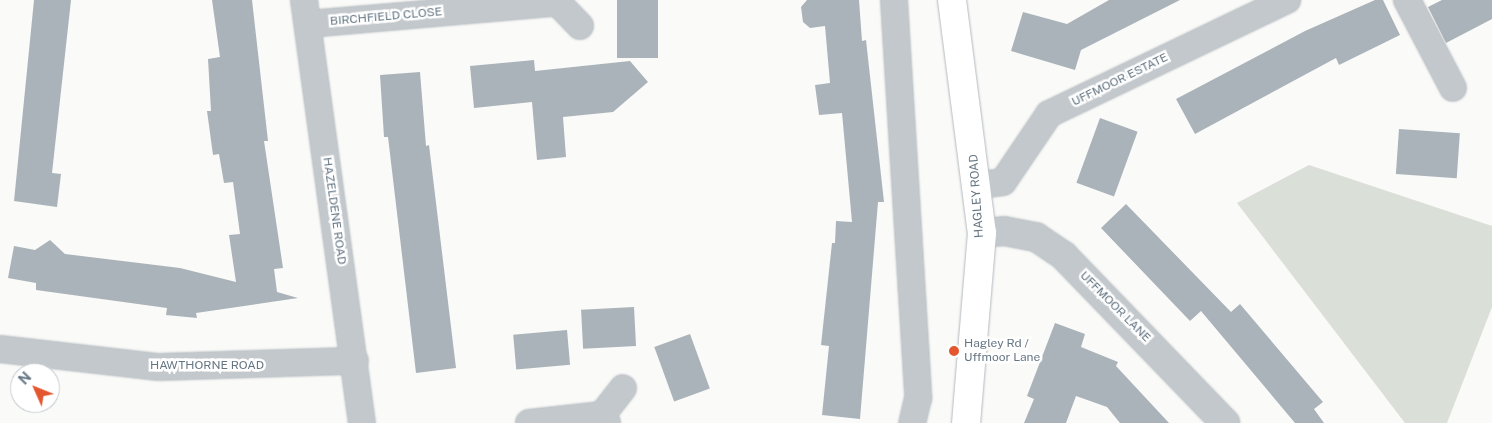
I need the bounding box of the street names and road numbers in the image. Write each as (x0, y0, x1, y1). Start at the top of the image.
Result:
street label: BIRCHFIELD CLOSE (329, 5, 443, 29)
street label: UFFMOOR ESTATE (1070, 50, 1170, 110)
street label: HAGLEY ROAD (967, 154, 987, 238)
street label: HAZELDENE ROAD (319, 156, 349, 266)
street label: UFFMOOR LANE (1077, 269, 1153, 345)
street label: HAWTHORNE ROAD (150, 359, 264, 373)

